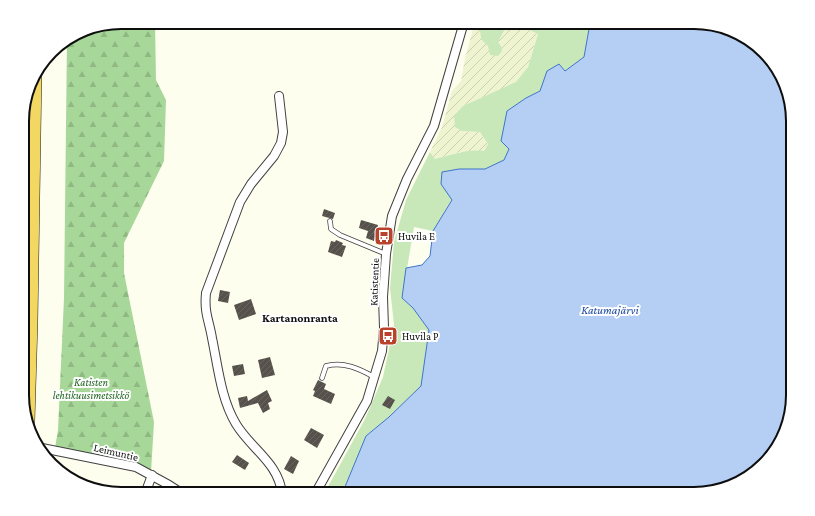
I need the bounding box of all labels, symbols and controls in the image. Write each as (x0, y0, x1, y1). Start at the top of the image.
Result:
bus stop icon: Huvila E (373, 225, 395, 247)
place label: Huvila E (398, 230, 435, 242)
street label: Katistentie (367, 258, 381, 306)
water label: Katumajärvi (581, 303, 640, 317)
district label: Kartanonranta (262, 311, 338, 325)
bus stop icon: Huvila P (377, 325, 399, 347)
place label: Huvila P (402, 330, 439, 342)
park label: Katisten lehtikuusimetsikkö (53, 376, 130, 401)
street label: Leimuntie (93, 441, 140, 463)

